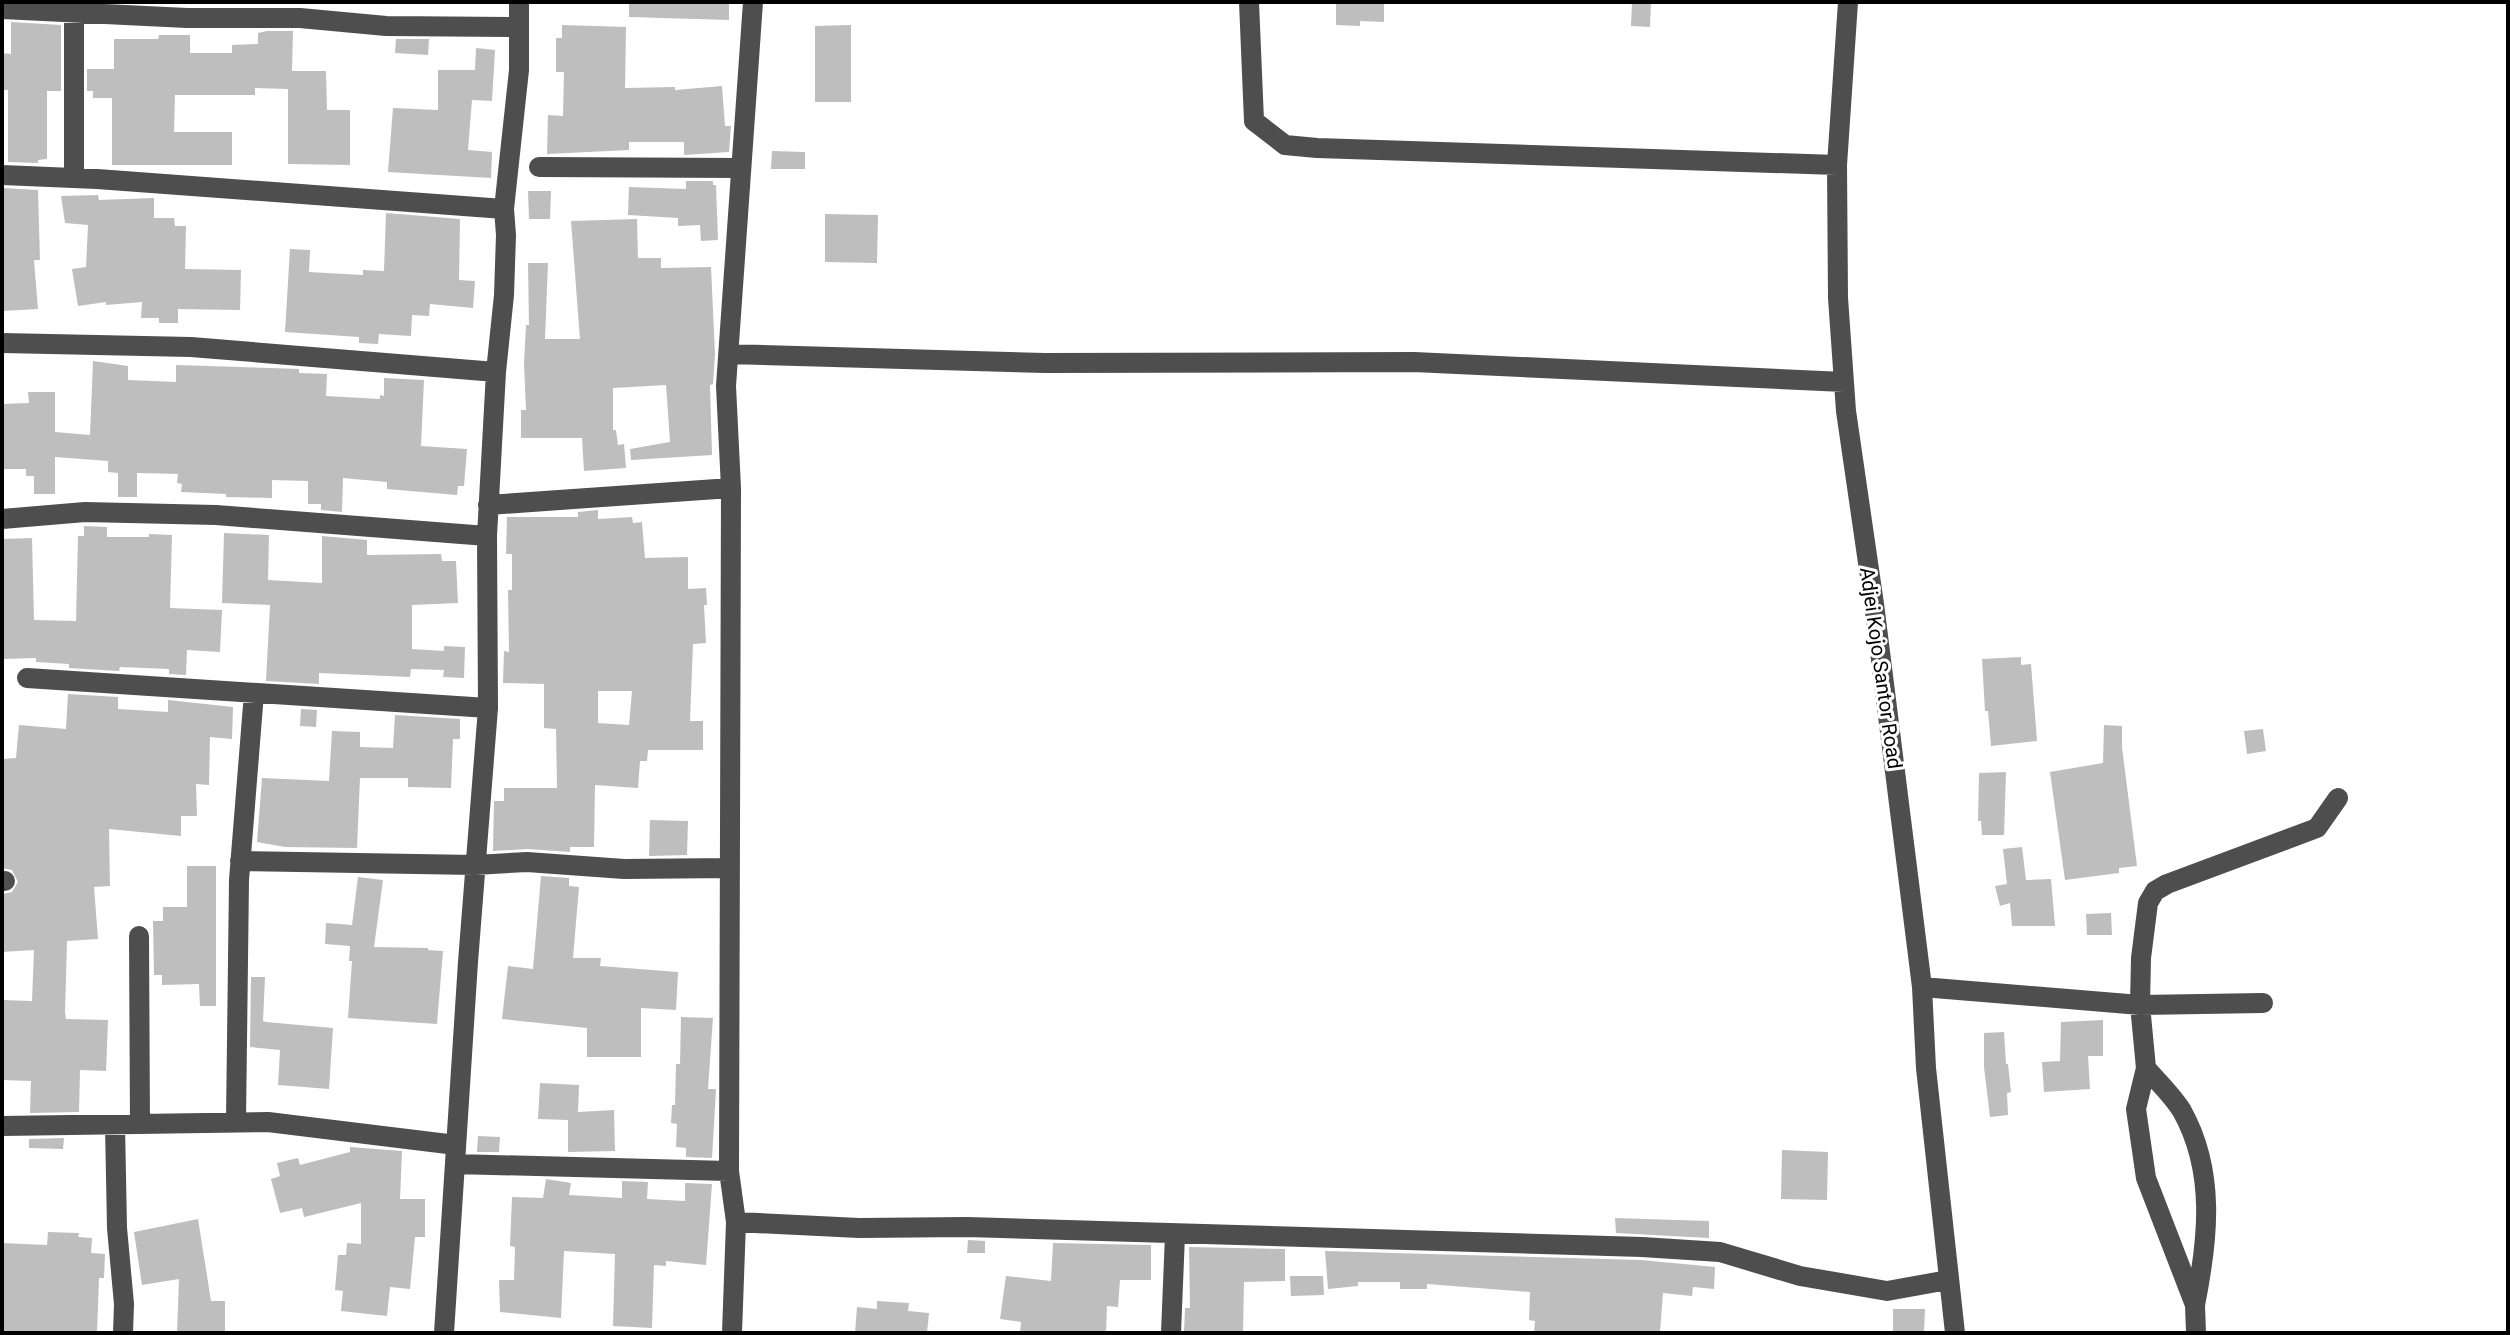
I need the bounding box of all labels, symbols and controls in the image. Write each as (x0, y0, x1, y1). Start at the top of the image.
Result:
street label: Adjei Kojo Santor Road (1855, 566, 1907, 770)

